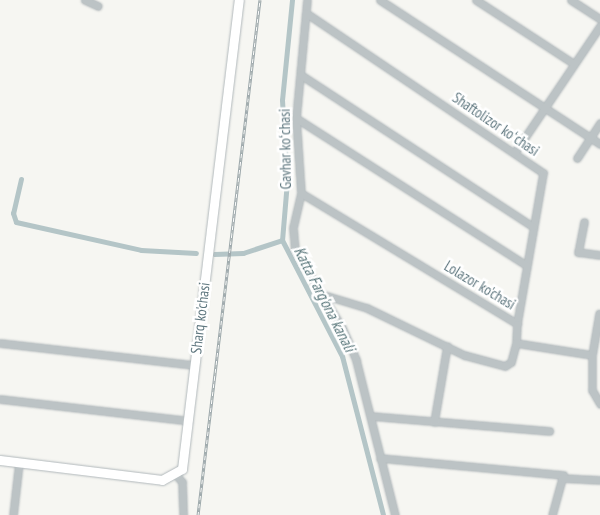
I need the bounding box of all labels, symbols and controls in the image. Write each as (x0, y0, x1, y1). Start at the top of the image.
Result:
street label: Shaftolizor koʻchasi (449, 88, 543, 160)
street label: Gavhar koʻchasi (275, 108, 295, 190)
water label: Katta Farg'ona kanali (290, 243, 360, 355)
street label: Lolazor ko'chasi (441, 257, 519, 313)
street label: Sharq ko'chasi (187, 281, 213, 355)

